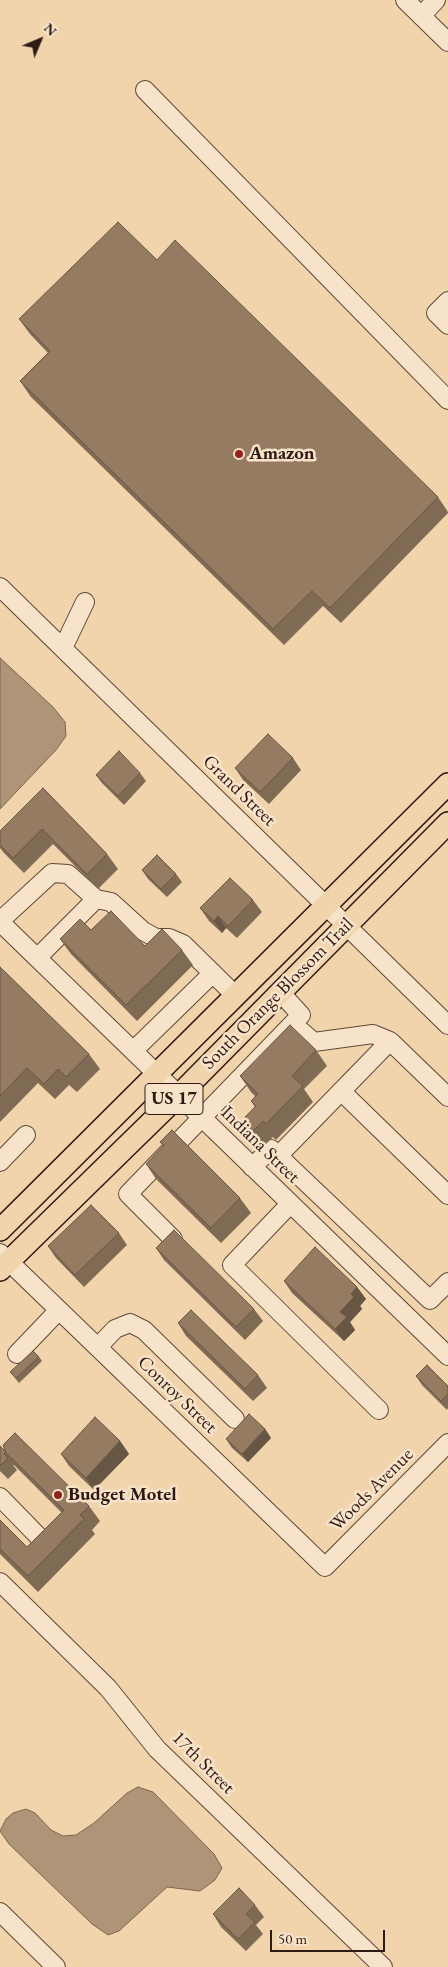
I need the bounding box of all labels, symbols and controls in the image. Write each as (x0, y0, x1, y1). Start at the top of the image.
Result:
north arrow (15, 15, 65, 65)
text: N (40, 19, 61, 40)
place label: Amazon (249, 443, 315, 465)
marker: Amazon (233, 448, 245, 460)
street label: Grand Street (198, 751, 280, 831)
street label: South Orange Blossom Trail (197, 913, 359, 1075)
road number: US 17 (145, 1084, 203, 1114)
street label: Indiana Street (216, 1102, 304, 1188)
street label: Conroy Street (132, 1351, 222, 1439)
street label: Woods Avenue (326, 1444, 418, 1536)
place label: Budget Motel (68, 1484, 177, 1506)
marker: Budget Motel (52, 1489, 64, 1501)
street label: 17th Street (167, 1727, 239, 1799)
scale bar (273, 1920, 388, 1952)
text: 50 m (278, 1929, 307, 1948)

